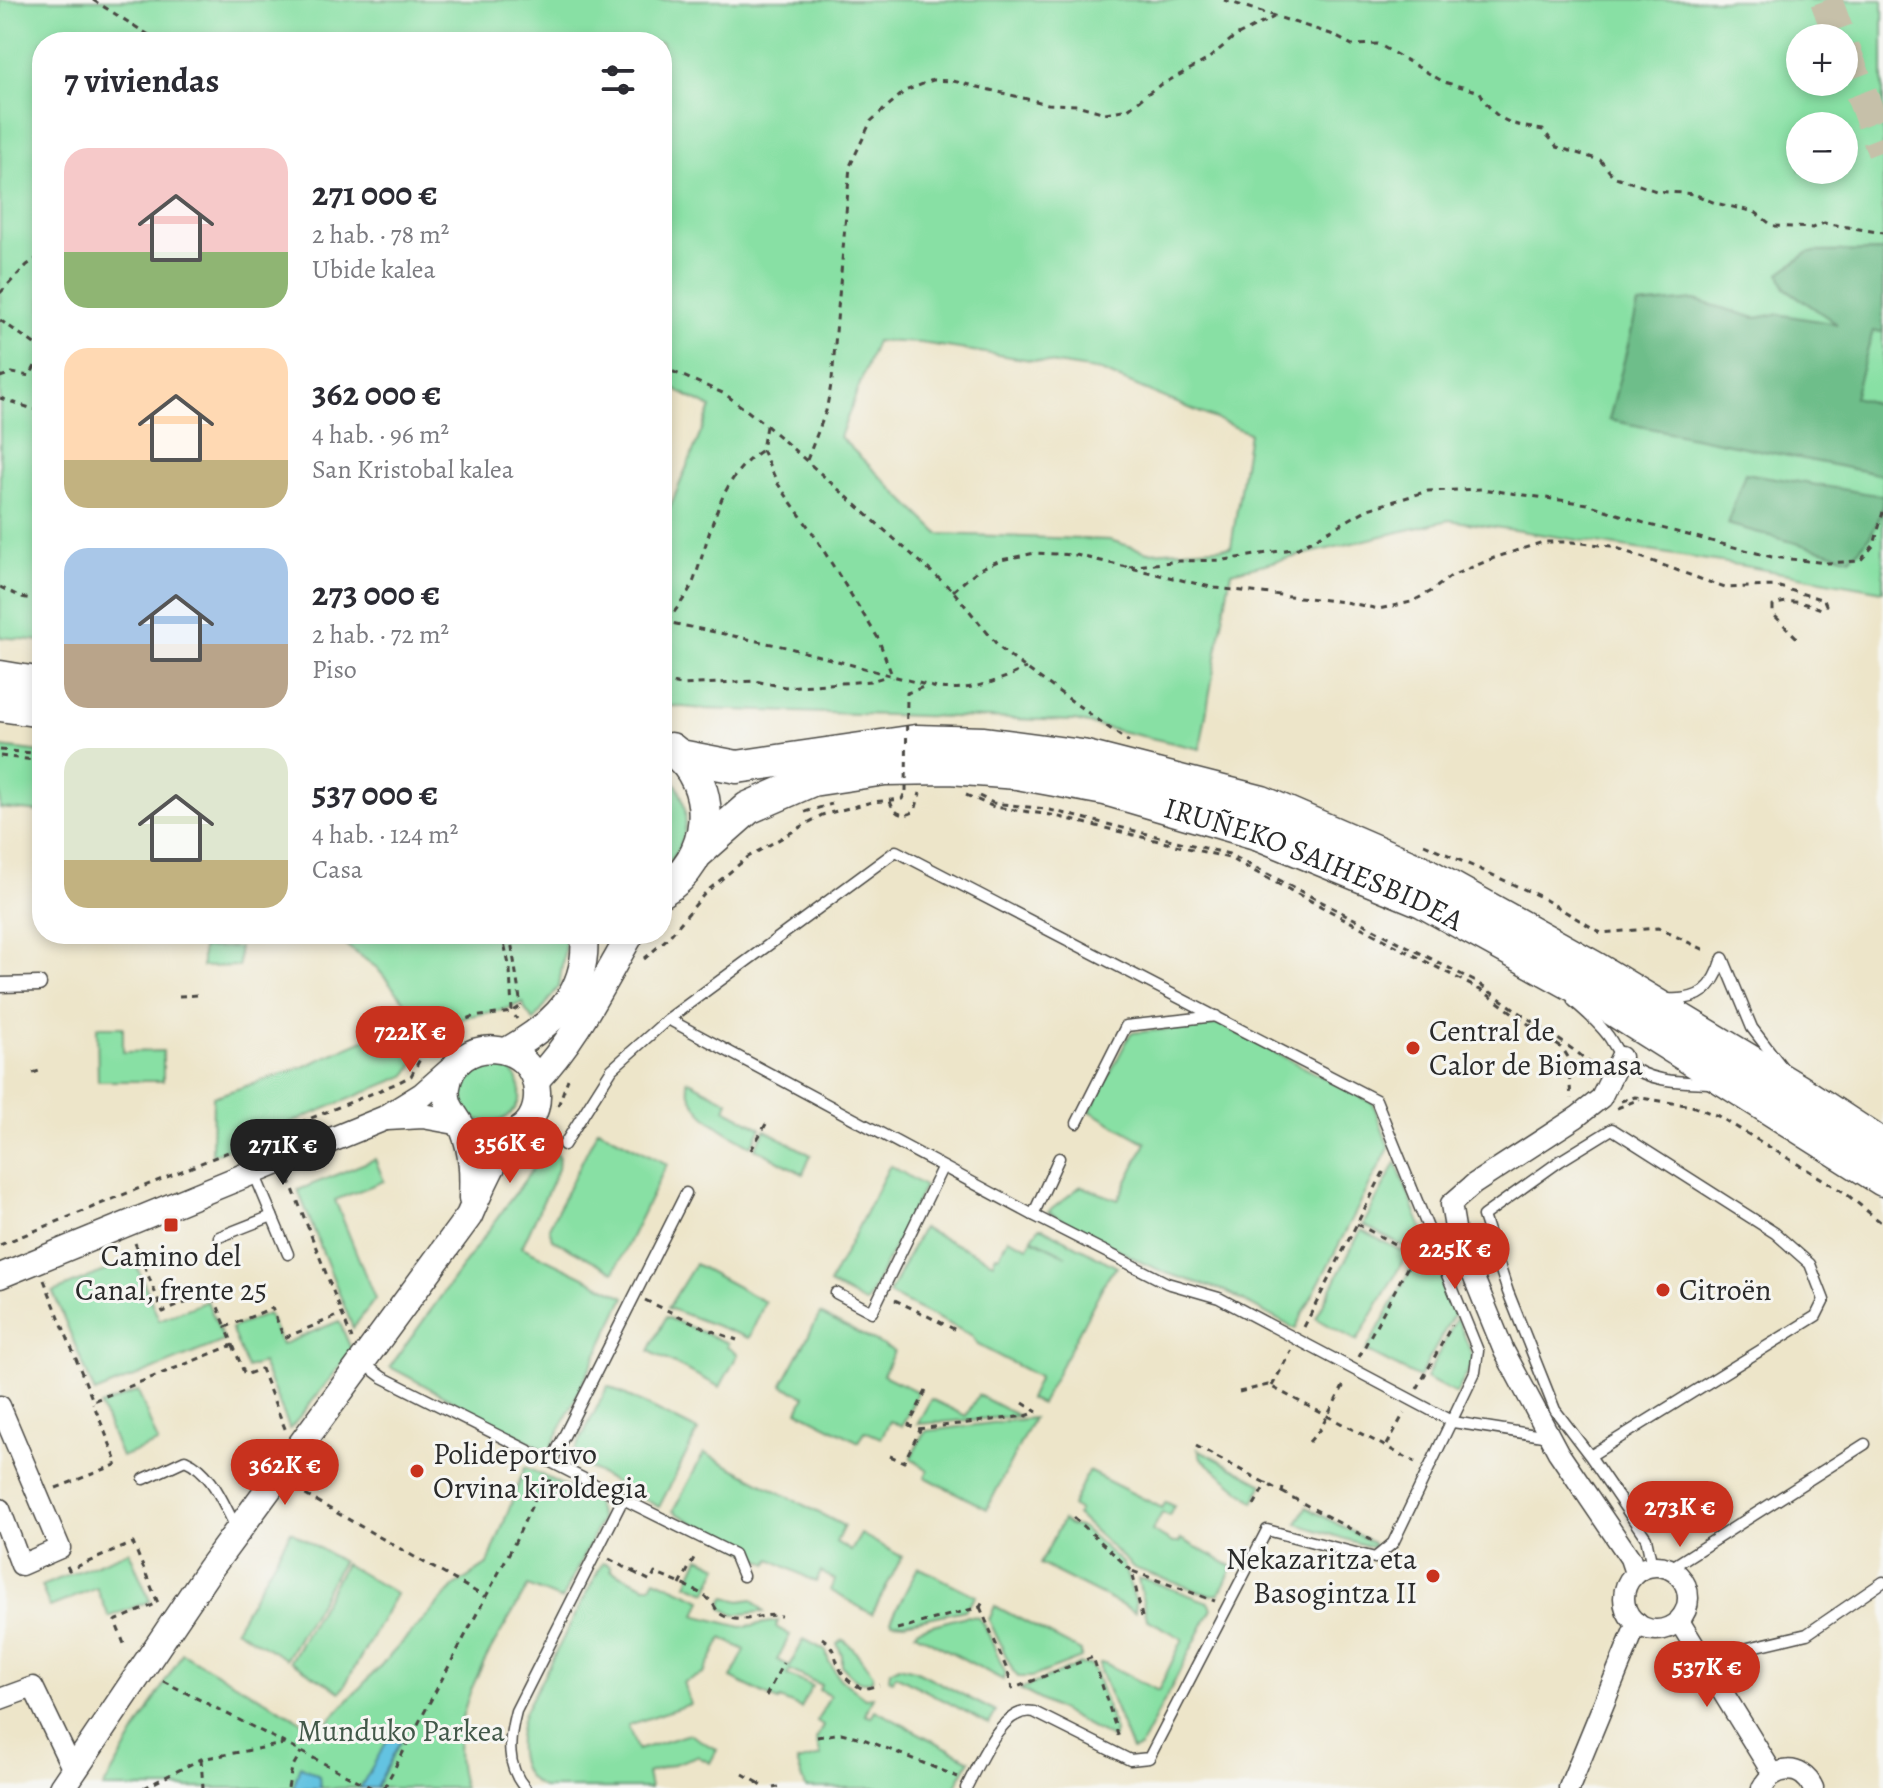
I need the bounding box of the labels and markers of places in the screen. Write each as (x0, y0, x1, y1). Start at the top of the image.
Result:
pin: 722K € (345, 1006, 475, 1074)
place label: Central de Calor de Biomasa (1429, 1011, 1643, 1085)
marker: Central de Calor de Biomasa (1404, 1039, 1422, 1057)
pin: 356K € (445, 1117, 575, 1185)
pin: 271K € (218, 1119, 348, 1187)
marker: Camino del Canal, frente 25 (162, 1216, 180, 1234)
pin: 225K € (1390, 1223, 1520, 1291)
place label: Camino del Canal, frente 25 (75, 1236, 267, 1310)
place label: Citroën (1679, 1270, 1772, 1310)
marker: Citroën (1654, 1281, 1672, 1299)
place label: Polideportivo Orvina kiroldegia (433, 1434, 647, 1508)
pin: 362K € (220, 1439, 350, 1507)
marker: Polideportivo Orvina kiroldegia (408, 1462, 426, 1480)
pin: 273K € (1615, 1481, 1745, 1549)
place label: Nekazaritza eta Basogintza II (1226, 1539, 1417, 1613)
marker: Nekazaritza eta Basogintza II (1424, 1567, 1442, 1585)
pin: 537K € (1642, 1641, 1772, 1709)

